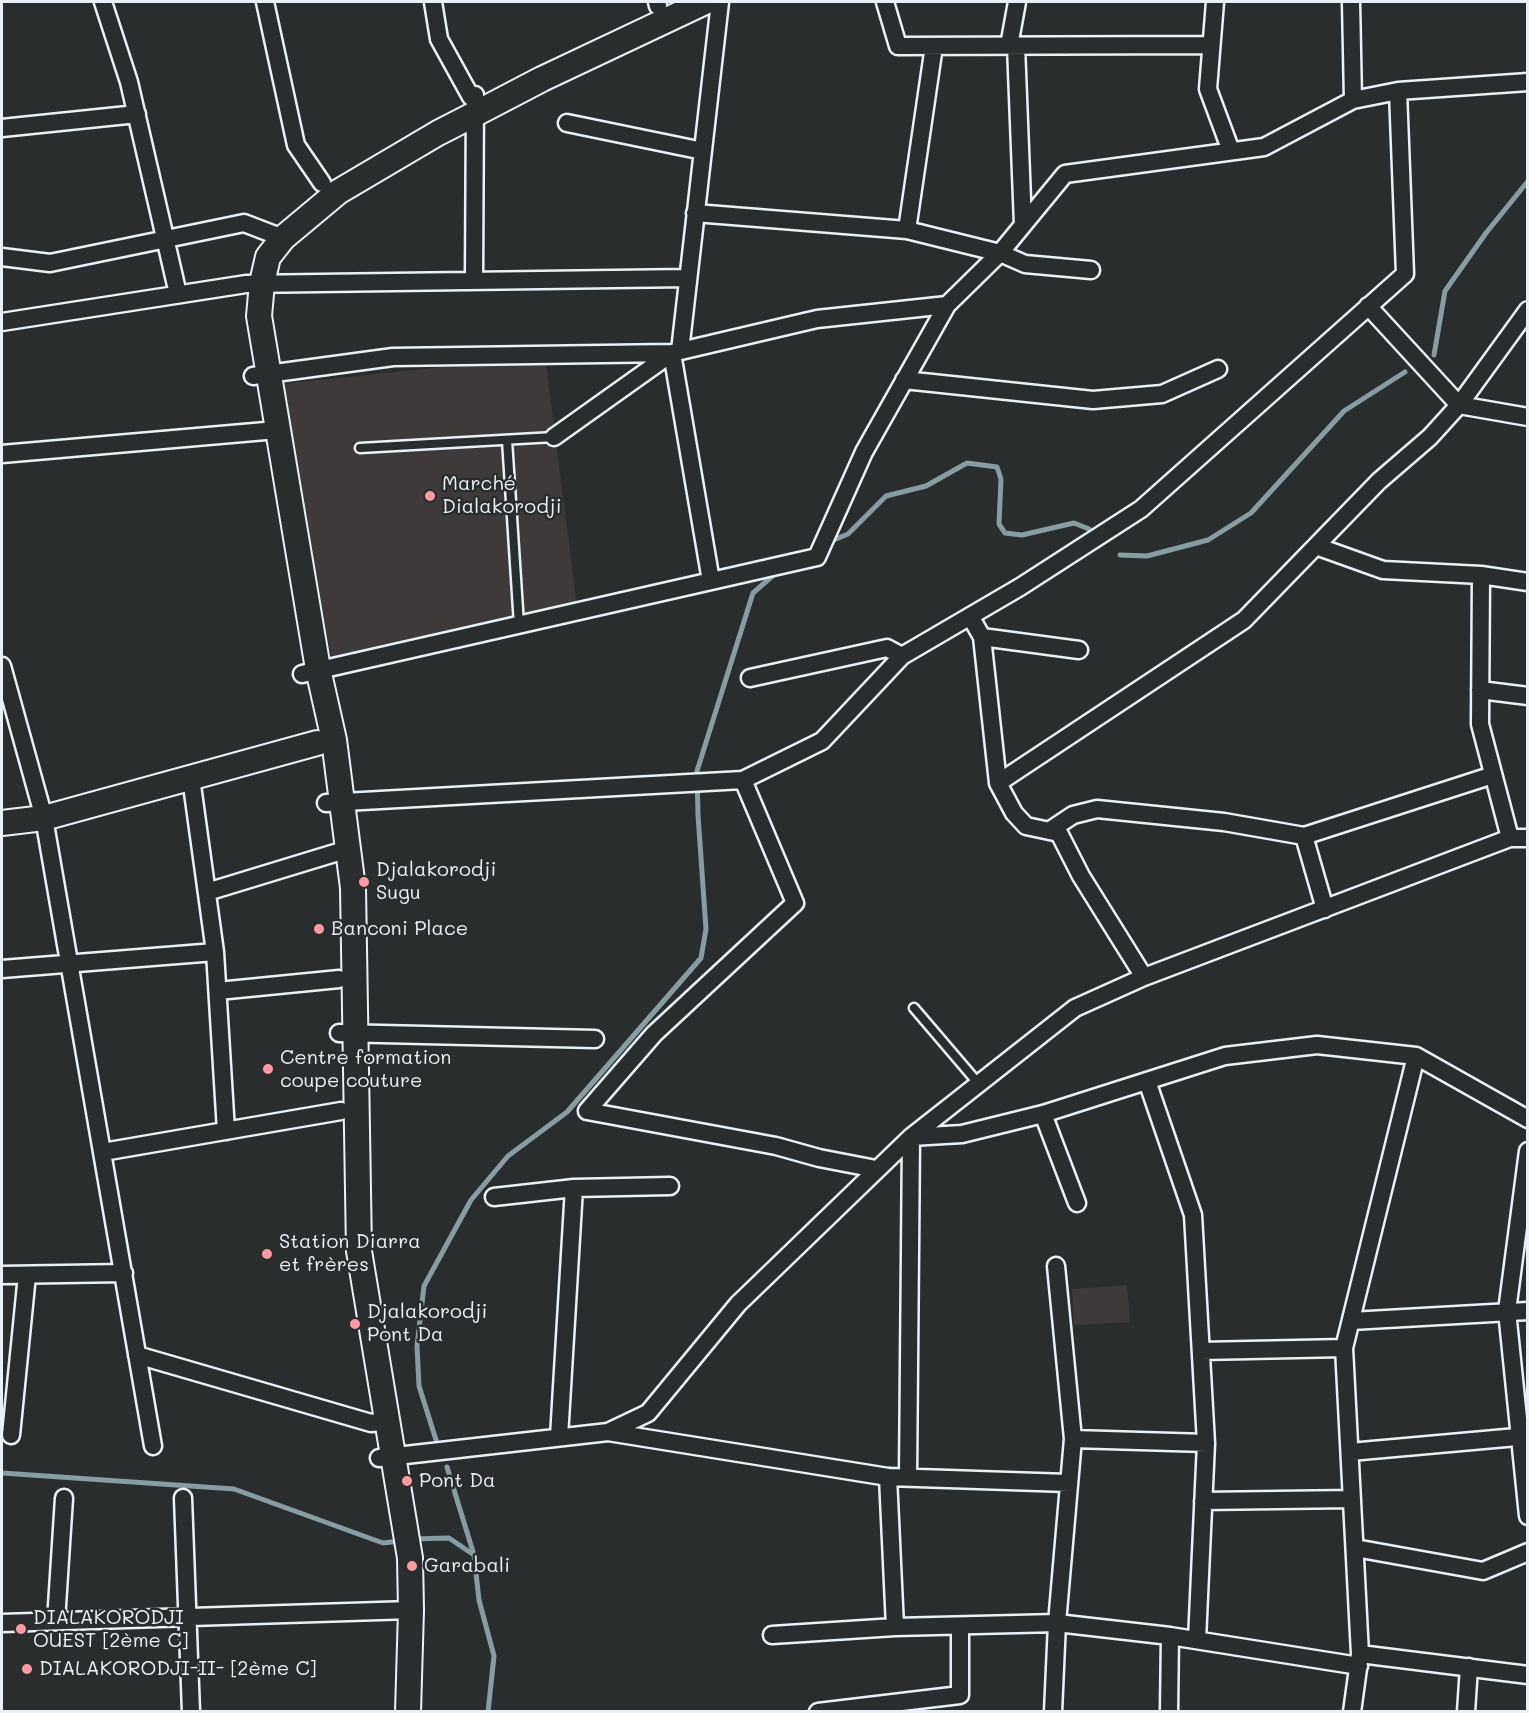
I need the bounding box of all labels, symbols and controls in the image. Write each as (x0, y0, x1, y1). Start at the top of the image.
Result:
place label: Marché Dialakorodji (442, 472, 562, 519)
marker: Marché Dialakorodji (423, 489, 437, 503)
place label: Djalakorodji Sugu (376, 858, 496, 905)
marker: Djalakorodji Sugu (357, 875, 371, 889)
place label: Banconi Place (331, 917, 468, 941)
marker: Banconi Place (312, 922, 326, 936)
place label: Centre formation coupe couture (280, 1046, 451, 1093)
marker: Centre formation coupe couture (261, 1062, 275, 1076)
place label: Station Diarra et frères (279, 1230, 421, 1277)
marker: Station Diarra et frères (260, 1247, 274, 1261)
place label: Djalakorodji Pont Da (367, 1300, 487, 1347)
marker: Djalakorodji Pont Da (348, 1317, 362, 1331)
place label: Pont Da (419, 1469, 496, 1493)
marker: Pont Da (400, 1474, 414, 1488)
place label: Garabali (424, 1554, 510, 1578)
marker: Garabali (405, 1559, 419, 1573)
place label: DIALAKORODJI OUEST [2ème C] (33, 1606, 188, 1653)
marker: DIALAKORODJI OUEST [2ème C] (14, 1622, 28, 1636)
place label: DIALAKORODJI-II- [2ème C] (39, 1657, 317, 1681)
marker: DIALAKORODJI-II- [2ème C] (20, 1662, 34, 1676)

